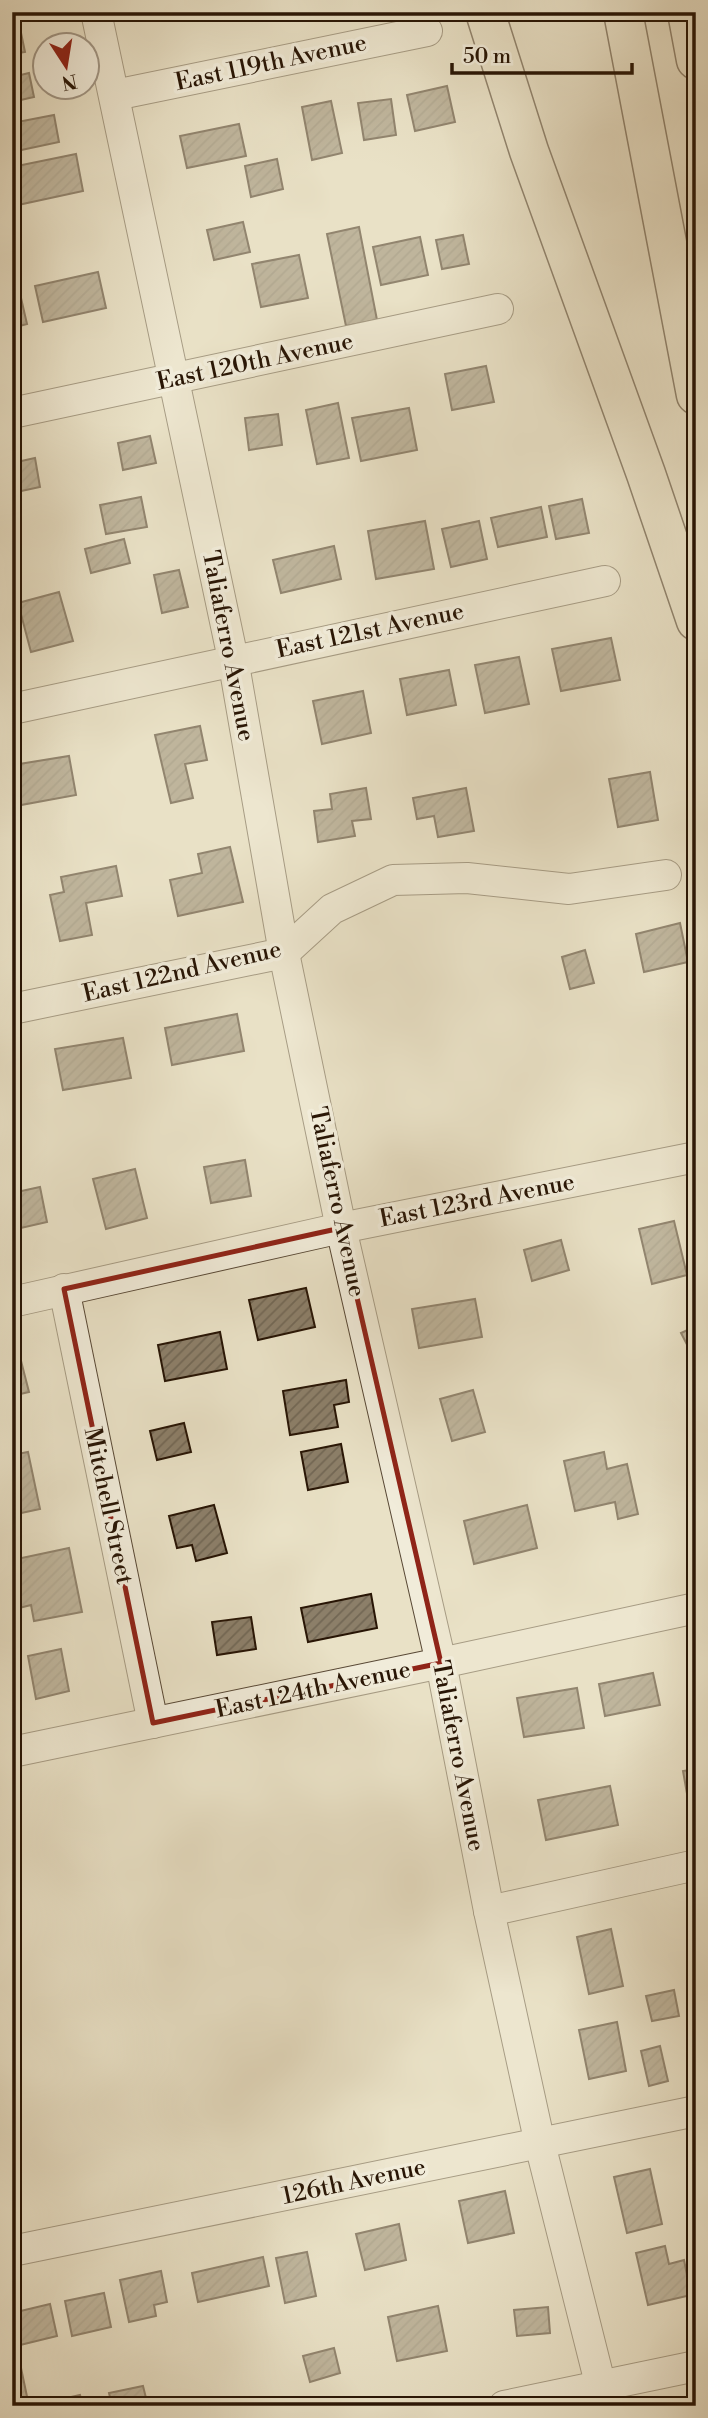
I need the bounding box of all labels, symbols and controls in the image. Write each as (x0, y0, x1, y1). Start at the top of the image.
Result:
street label: East 119th Avenue (172, 28, 370, 98)
north arrow (32, 32, 102, 102)
scale bar (452, 32, 633, 76)
text: 50 m (463, 44, 511, 70)
text: N (59, 68, 79, 95)
street label: East 120th Avenue (154, 326, 356, 398)
street label: Taliaferro Avenue (195, 548, 261, 744)
street label: East 121st Avenue (273, 596, 467, 666)
street label: East 122nd Avenue (80, 935, 284, 1009)
street label: Taliaferro Avenue (302, 1104, 372, 1300)
street label: East 123rd Avenue (377, 1167, 577, 1235)
street label: Mitchell Street (77, 1425, 139, 1588)
street label: East 124th Avenue (213, 1655, 413, 1725)
street label: Taliaferro Avenue (425, 1658, 491, 1854)
street label: 126th Avenue (279, 2152, 429, 2212)

